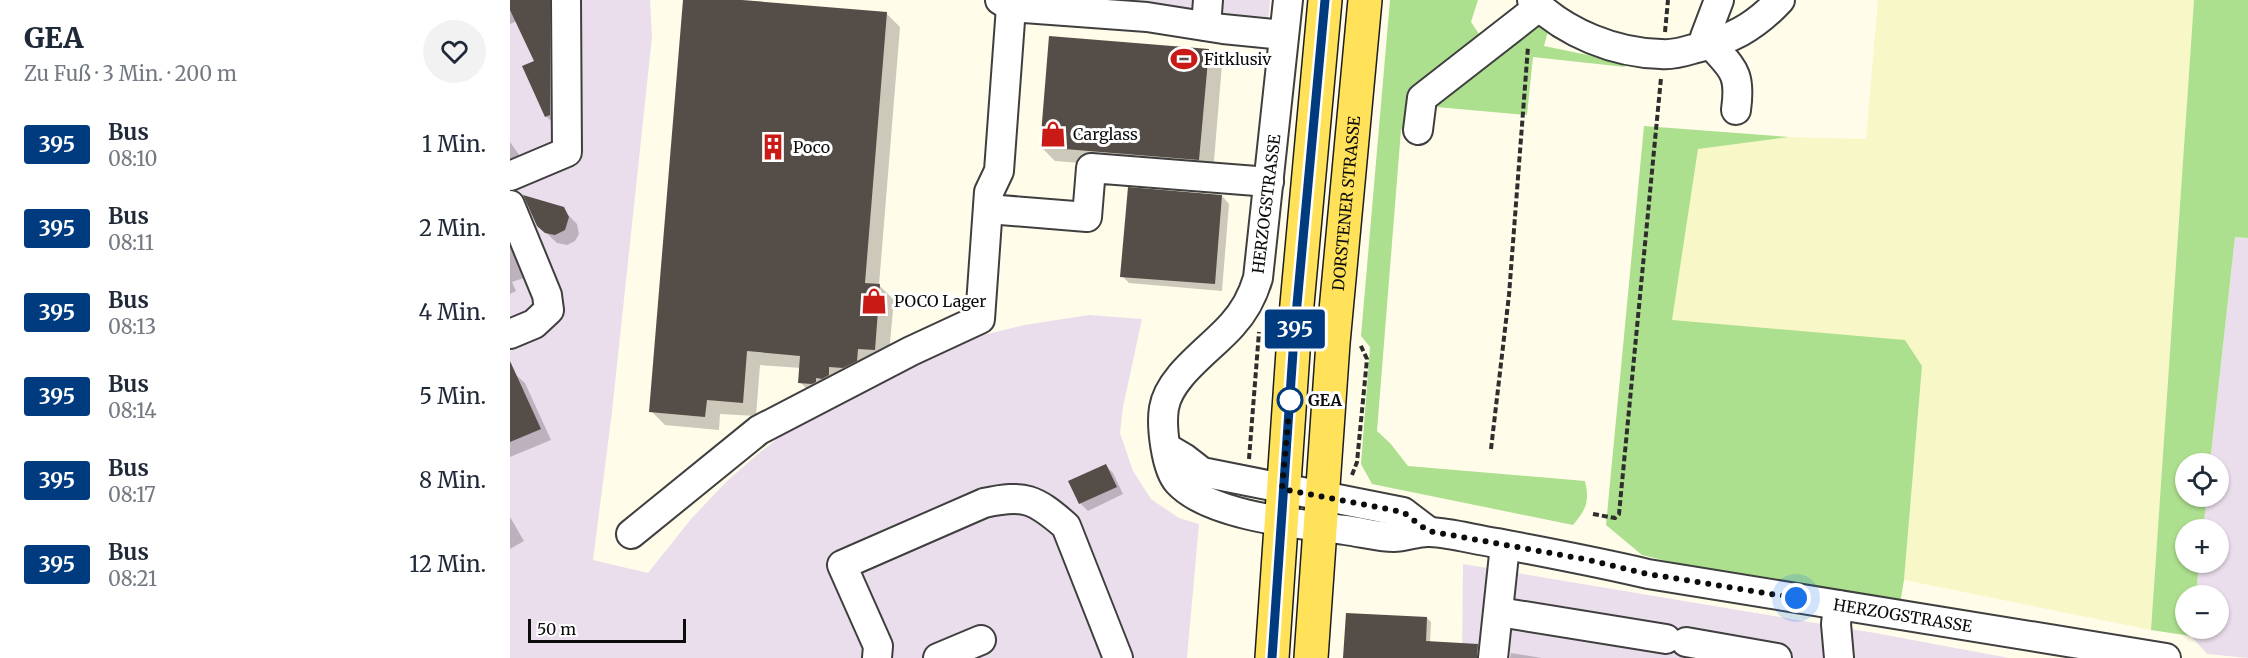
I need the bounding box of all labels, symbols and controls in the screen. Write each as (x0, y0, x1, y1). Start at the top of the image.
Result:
text: GEA (24, 20, 83, 56)
button: heart (423, 20, 486, 83)
sports icon: Fitklusiv (1169, 44, 1199, 74)
place label: Fitklusiv (1204, 49, 1272, 69)
text: Zu Fuß · 3 Min. · 200 m (24, 61, 237, 86)
street label: DORSTENER STRASSE (1328, 114, 1364, 292)
text: Bus (108, 118, 149, 146)
shop icon: Carglass (1038, 119, 1068, 149)
place label: Carglass (1073, 124, 1138, 144)
text: 1 Min. (422, 130, 486, 158)
text: 395 (39, 131, 75, 158)
building icon: Poco (758, 132, 788, 162)
street label: HERZOGSTRASSE (1248, 132, 1285, 275)
place label: Poco (793, 137, 830, 157)
text: 08:10 (108, 146, 157, 171)
text: Bus (108, 202, 149, 230)
text: 2 Min. (419, 214, 486, 242)
text: 395 (39, 215, 75, 242)
text: 08:11 (108, 230, 154, 255)
text: Bus (108, 286, 149, 314)
shop icon: POCO Lager (859, 286, 889, 316)
place label: POCO Lager (894, 291, 986, 311)
text: 4 Min. (418, 298, 486, 326)
text: 395 (39, 299, 75, 326)
line badge: 395 (1260, 310, 1330, 348)
text: 08:13 (108, 314, 156, 339)
text: 395 (1277, 316, 1313, 343)
text: Bus (108, 370, 149, 398)
text: 5 Min. (419, 382, 486, 410)
text: 395 (39, 383, 75, 410)
marker: GEA (1277, 387, 1303, 413)
place label: GEA (1308, 390, 1342, 410)
text: 08:14 (108, 398, 156, 423)
map controls (2175, 453, 2229, 639)
button: locate (2175, 453, 2229, 507)
text: Bus (108, 454, 149, 482)
text: 8 Min. (419, 466, 486, 494)
text: 395 (39, 467, 75, 494)
text: 08:17 (108, 482, 156, 507)
button: + (2175, 519, 2229, 573)
text: Bus (108, 538, 149, 566)
text: 12 Min. (409, 550, 486, 578)
text: 395 (39, 551, 75, 578)
text: 08:21 (108, 566, 157, 591)
your location (1781, 583, 1811, 613)
button: − (2175, 585, 2229, 639)
street label: HERZOGSTRASSE (1832, 594, 1974, 637)
scale bar (528, 616, 686, 644)
text: 50 m (537, 619, 576, 639)

